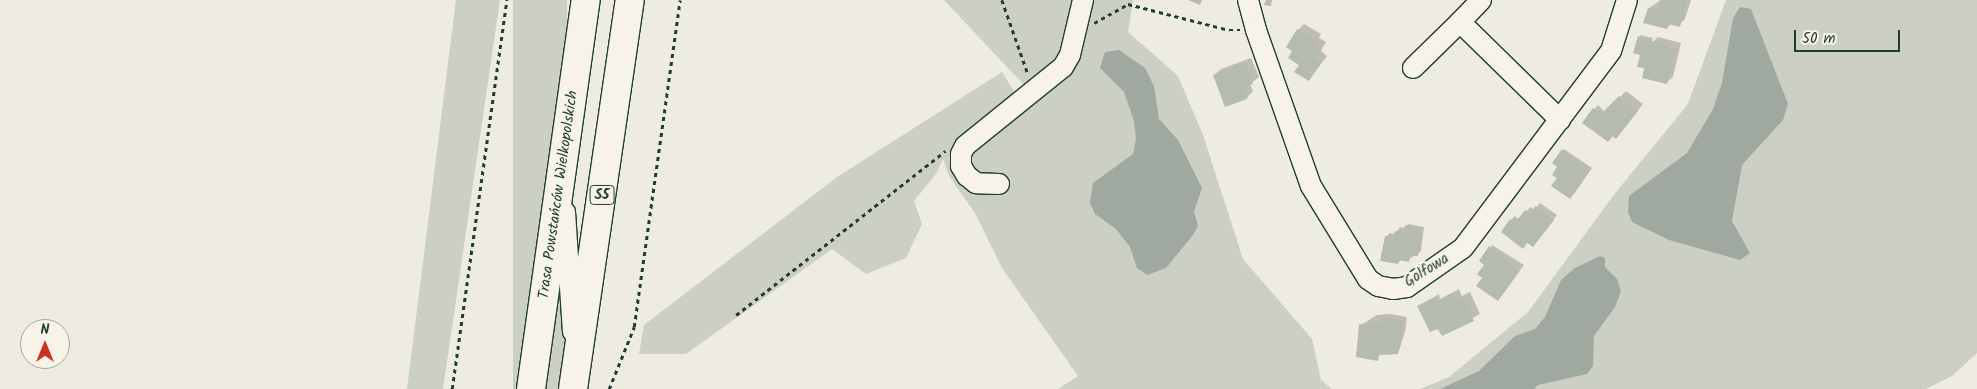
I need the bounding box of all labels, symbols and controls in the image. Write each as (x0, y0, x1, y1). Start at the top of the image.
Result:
scale bar (1797, 20, 1903, 52)
text: 50 m (1802, 27, 1836, 51)
street label: Trasa Powstańców Wielkopolskich (535, 90, 583, 300)
road number: S5 (590, 184, 614, 206)
street label: Golfowa (1401, 250, 1453, 292)
north arrow (20, 319, 70, 369)
text: N (41, 319, 49, 341)

